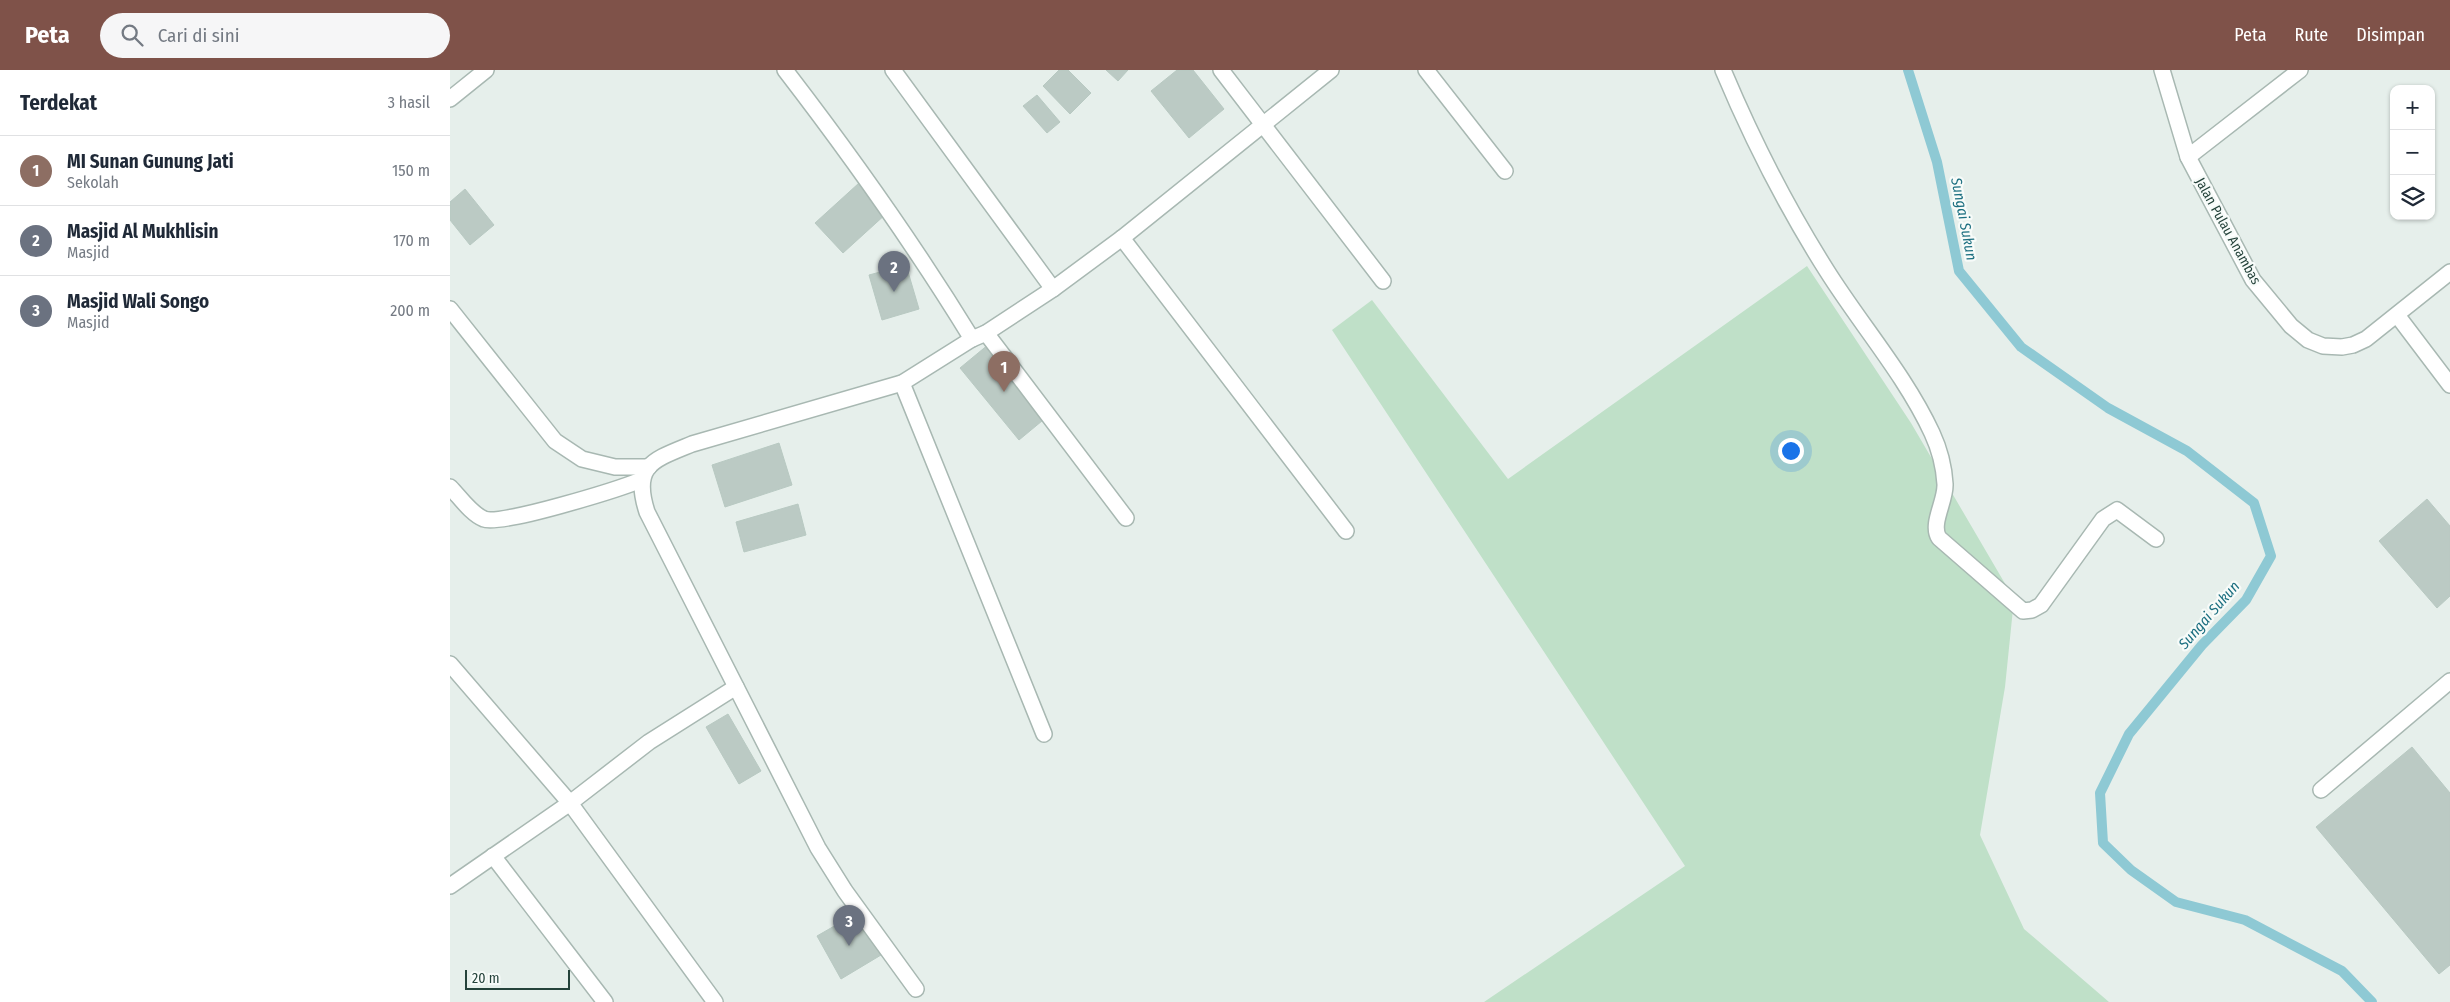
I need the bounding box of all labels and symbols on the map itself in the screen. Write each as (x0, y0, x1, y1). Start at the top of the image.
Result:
water label: Sungai Sukun (1947, 175, 1981, 262)
street label: Jalan Pulau Anambas (2192, 175, 2264, 287)
pin: 2 (878, 251, 910, 292)
pin: 1 (988, 351, 1020, 392)
your location (1778, 438, 1804, 464)
water label: Sungai Sukun (2174, 577, 2243, 653)
pin: 3 (833, 905, 865, 946)
scale bar (465, 967, 570, 990)

